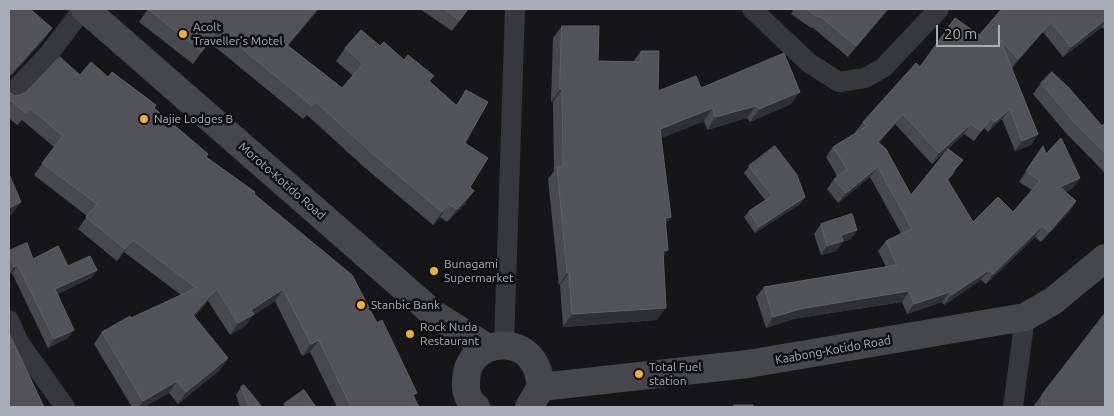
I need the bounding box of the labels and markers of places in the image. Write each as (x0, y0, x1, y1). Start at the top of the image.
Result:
place label: Acolt Traveller's Motel (193, 20, 283, 48)
marker: Acolt Traveller's Motel (177, 28, 189, 40)
place label: Najie Lodges B (154, 112, 233, 126)
marker: Najie Lodges B (138, 113, 150, 125)
place label: Bunagami Supermarket (444, 257, 514, 285)
marker: Bunagami Supermarket (428, 265, 440, 277)
place label: Stanbic Bank (371, 298, 440, 312)
marker: Stanbic Bank (355, 299, 367, 311)
place label: Rock Nuda Restaurant (420, 320, 479, 348)
marker: Rock Nuda Restaurant (404, 328, 416, 340)
place label: Total Fuel station (649, 360, 702, 388)
marker: Total Fuel station (633, 368, 645, 380)

